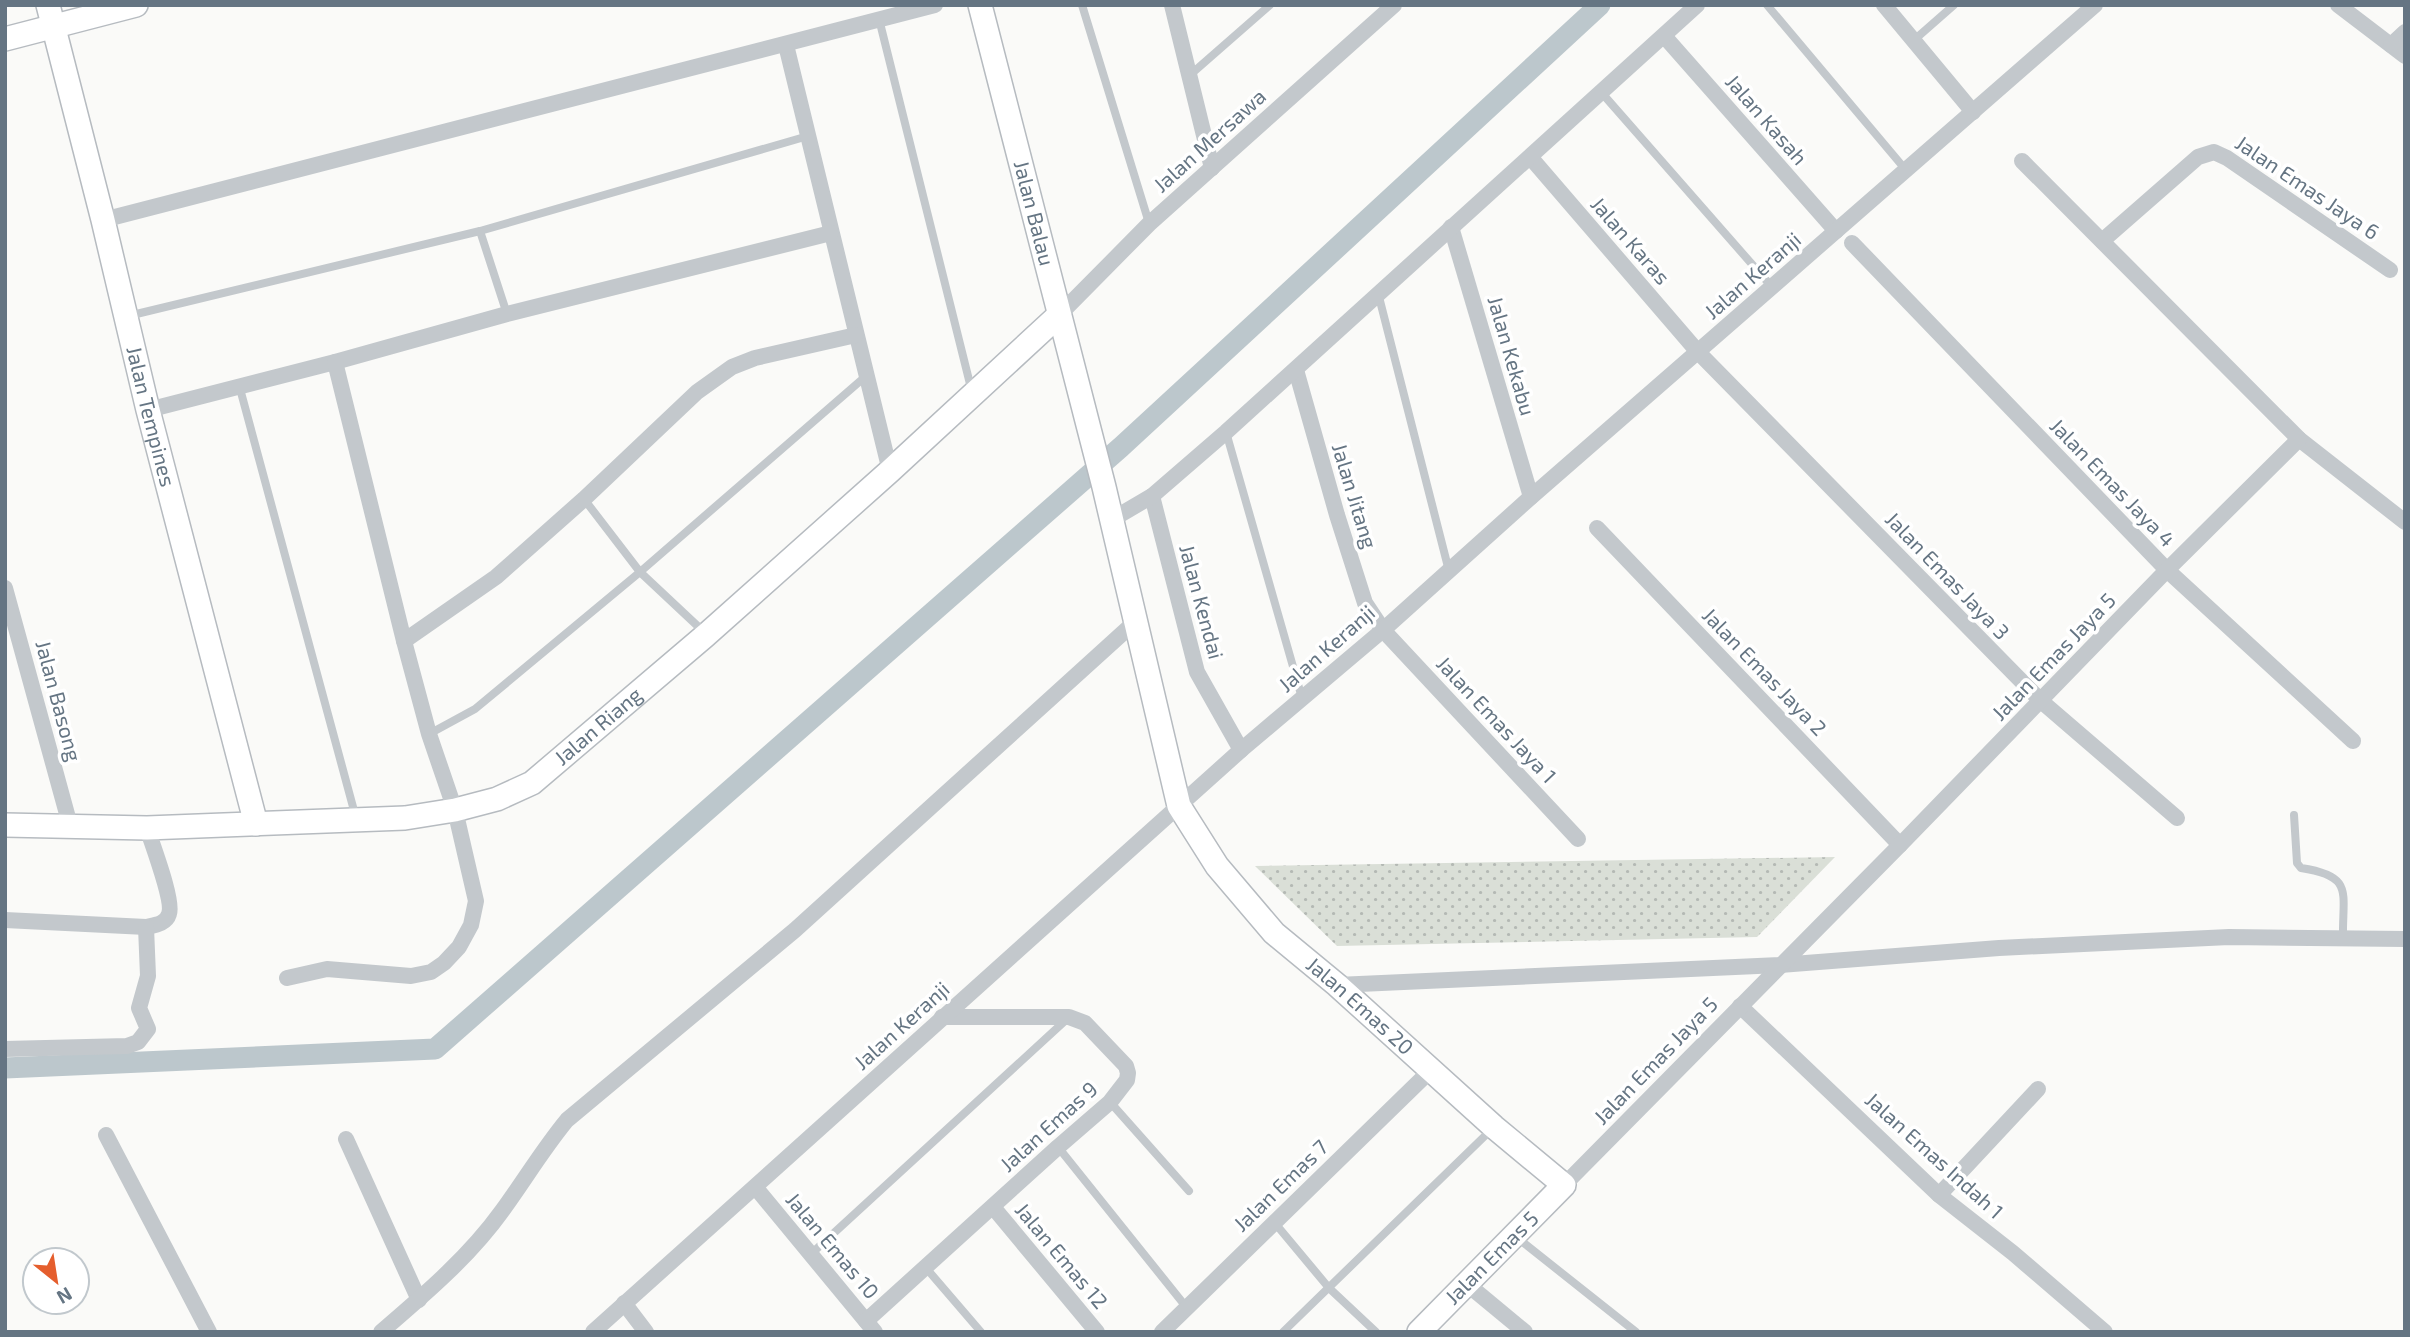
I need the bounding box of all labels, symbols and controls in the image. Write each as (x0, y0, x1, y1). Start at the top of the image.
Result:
street label: Jalan Kasah (1721, 69, 1813, 169)
street label: Jalan Mersawa (1148, 83, 1270, 197)
street label: Jalan Emas Jaya 6 (2231, 129, 2384, 244)
street label: Jalan Balau (1010, 158, 1061, 268)
street label: Jalan Karas (1586, 191, 1676, 289)
street label: Jalan Keranji (1699, 226, 1806, 324)
street label: Jalan Kekabu (1483, 293, 1541, 418)
street label: Jalan Tempines (122, 343, 181, 489)
street label: Jalan Emas Jaya 4 (2045, 413, 2181, 551)
street label: Jalan Jitang (1328, 440, 1383, 551)
street label: Jalan Emas Jaya 3 (1881, 506, 2015, 644)
street label: Jalan Kendai (1175, 542, 1230, 662)
street label: Jalan Emas Jaya 5 (1986, 587, 2120, 725)
street label: Jalan Keranji (1273, 599, 1380, 697)
street label: Jalan Emas Jaya 2 (1698, 602, 1832, 740)
street label: Jalan Basong (31, 637, 88, 764)
street label: Jalan Emas Jaya 1 (1432, 650, 1562, 788)
street label: Jalan Riang (549, 681, 647, 770)
street label: Jalan Emas 20 (1302, 951, 1419, 1059)
street label: Jalan Keranji (848, 976, 954, 1075)
street label: Jalan Emas Jaya 5 (1588, 991, 1722, 1129)
street label: Jalan Emas 9 (994, 1076, 1102, 1176)
street label: Jalan Emas Indah 1 (1861, 1086, 2009, 1223)
street label: Jalan Emas 7 (1228, 1134, 1332, 1236)
street label: Jalan Emas 10 (781, 1187, 885, 1303)
street label: Jalan Emas 12 (1011, 1197, 1114, 1313)
street label: Jalan Emas 5 (1439, 1205, 1543, 1309)
north arrow (21, 1246, 91, 1316)
text: N (53, 1283, 76, 1310)

